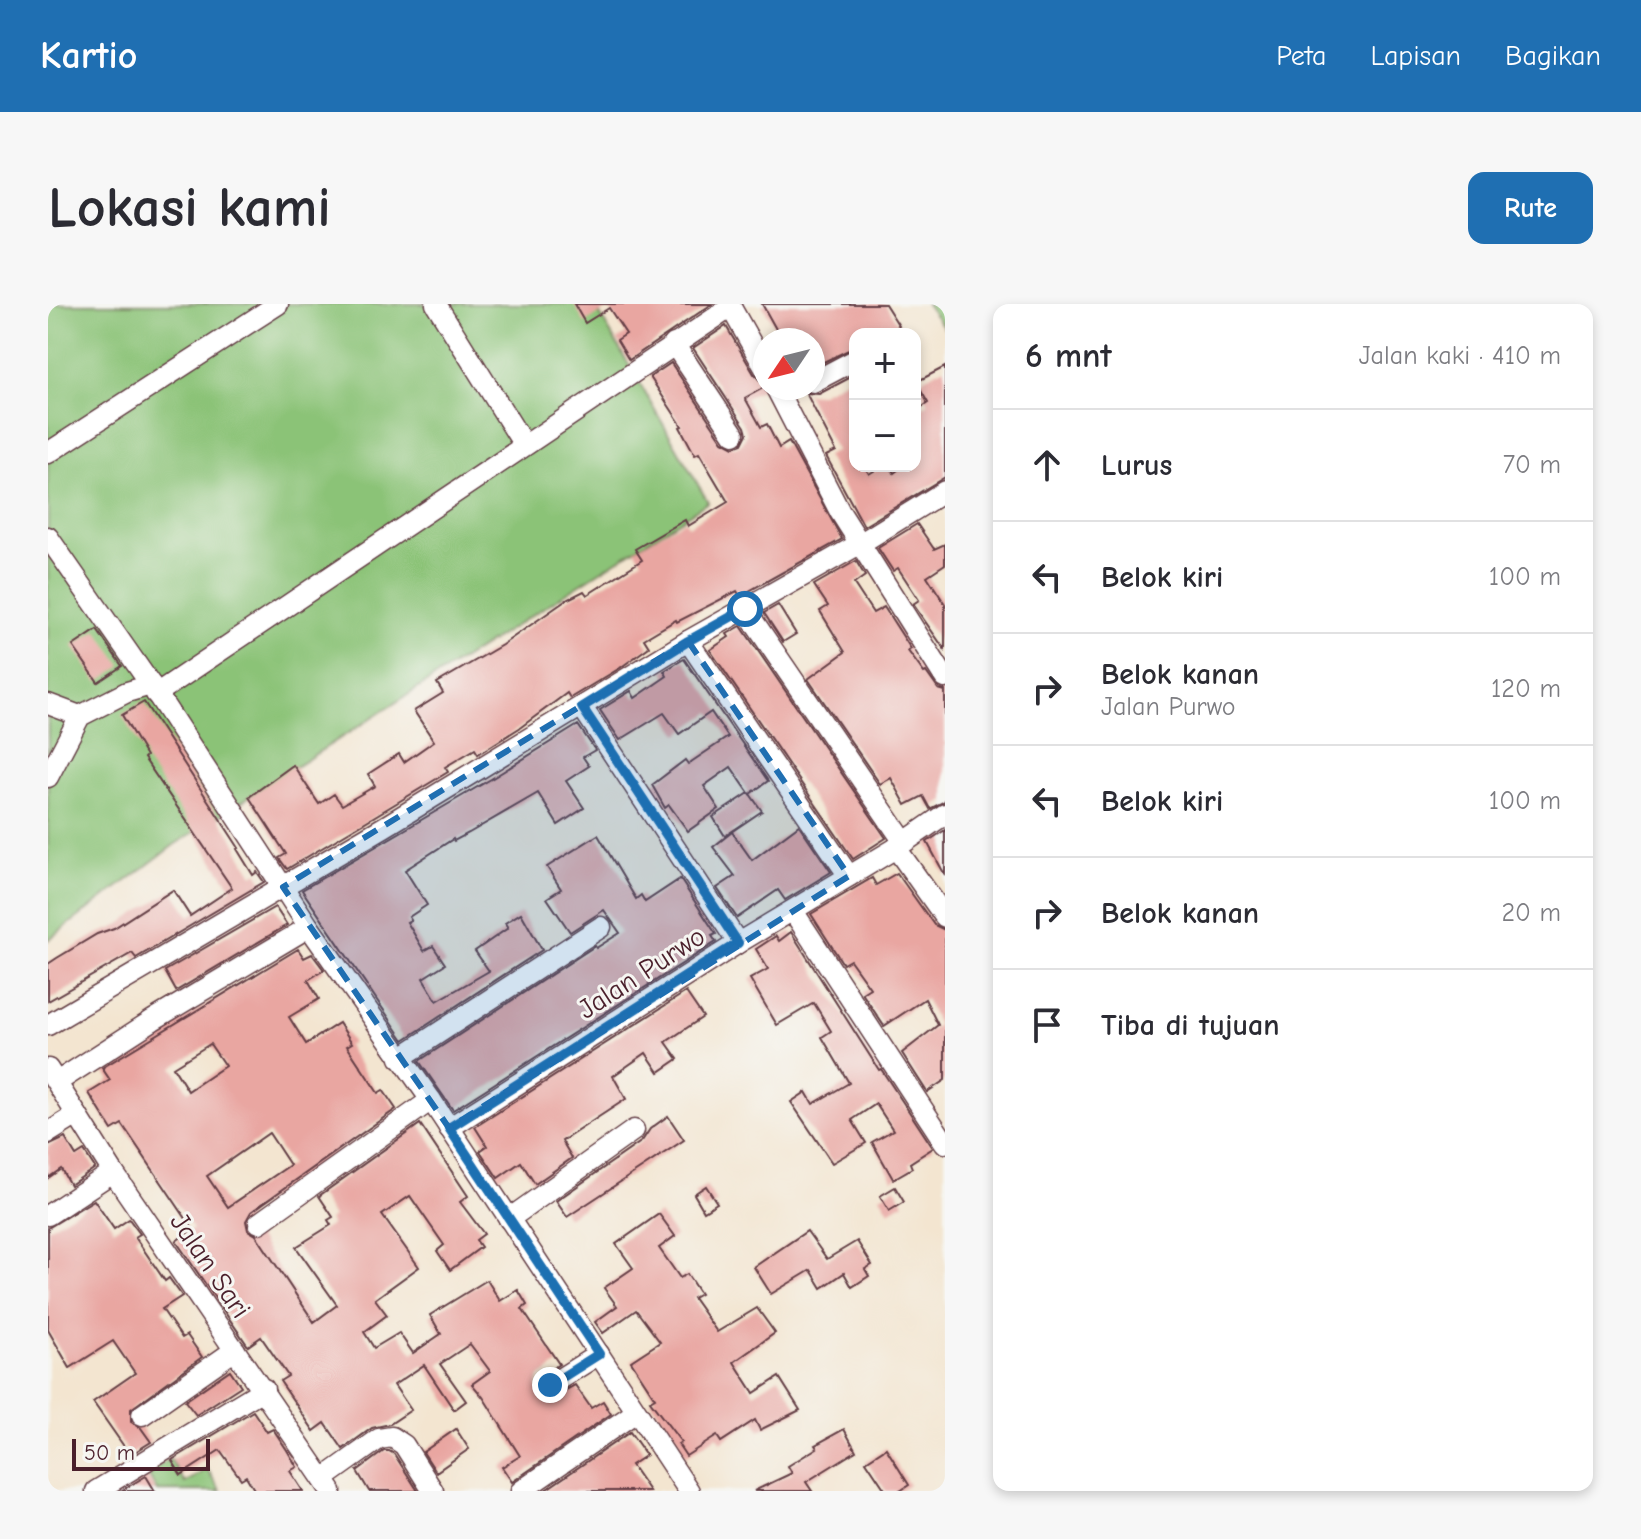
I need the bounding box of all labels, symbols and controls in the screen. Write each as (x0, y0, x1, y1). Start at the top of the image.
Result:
text: Kartio (40, 34, 137, 78)
text: Peta (1276, 40, 1326, 72)
text: Lapisan (1370, 40, 1461, 72)
text: Bagikan (1505, 40, 1601, 72)
button: Rute (1468, 172, 1593, 244)
text: Lokasi kami (48, 176, 331, 240)
north arrow (753, 328, 825, 400)
map controls (849, 328, 921, 472)
button: + (849, 328, 921, 400)
text: 6 mnt (1025, 336, 1112, 376)
text: Jalan kaki · 410 m (1359, 341, 1561, 371)
button: − (849, 400, 921, 472)
icon: ahead (1025, 443, 1069, 487)
text: Lurus (1101, 448, 1172, 483)
text: 70 m (1503, 450, 1561, 480)
icon: left (1025, 555, 1069, 599)
text: Belok kiri (1101, 560, 1223, 595)
text: 100 m (1489, 562, 1561, 592)
route start (727, 591, 763, 627)
text: Belok kanan (1101, 657, 1259, 692)
icon: right (1025, 667, 1069, 711)
text: 120 m (1491, 674, 1561, 704)
text: Jalan Purwo (1101, 692, 1235, 722)
icon: left (1025, 779, 1069, 823)
text: Belok kiri (1101, 784, 1223, 819)
text: 100 m (1489, 786, 1561, 816)
icon: right (1025, 891, 1069, 935)
text: Belok kanan (1101, 896, 1259, 931)
text: 20 m (1501, 898, 1561, 928)
street label: Jalan Purwo (572, 920, 711, 1026)
icon: arrive (1025, 1003, 1069, 1047)
text: Tiba di tujuan (1101, 1008, 1280, 1043)
street label: Jalan Sari (163, 1207, 257, 1324)
route end (532, 1367, 568, 1403)
scale bar (72, 1435, 210, 1471)
text: 50 m (84, 1440, 135, 1466)

